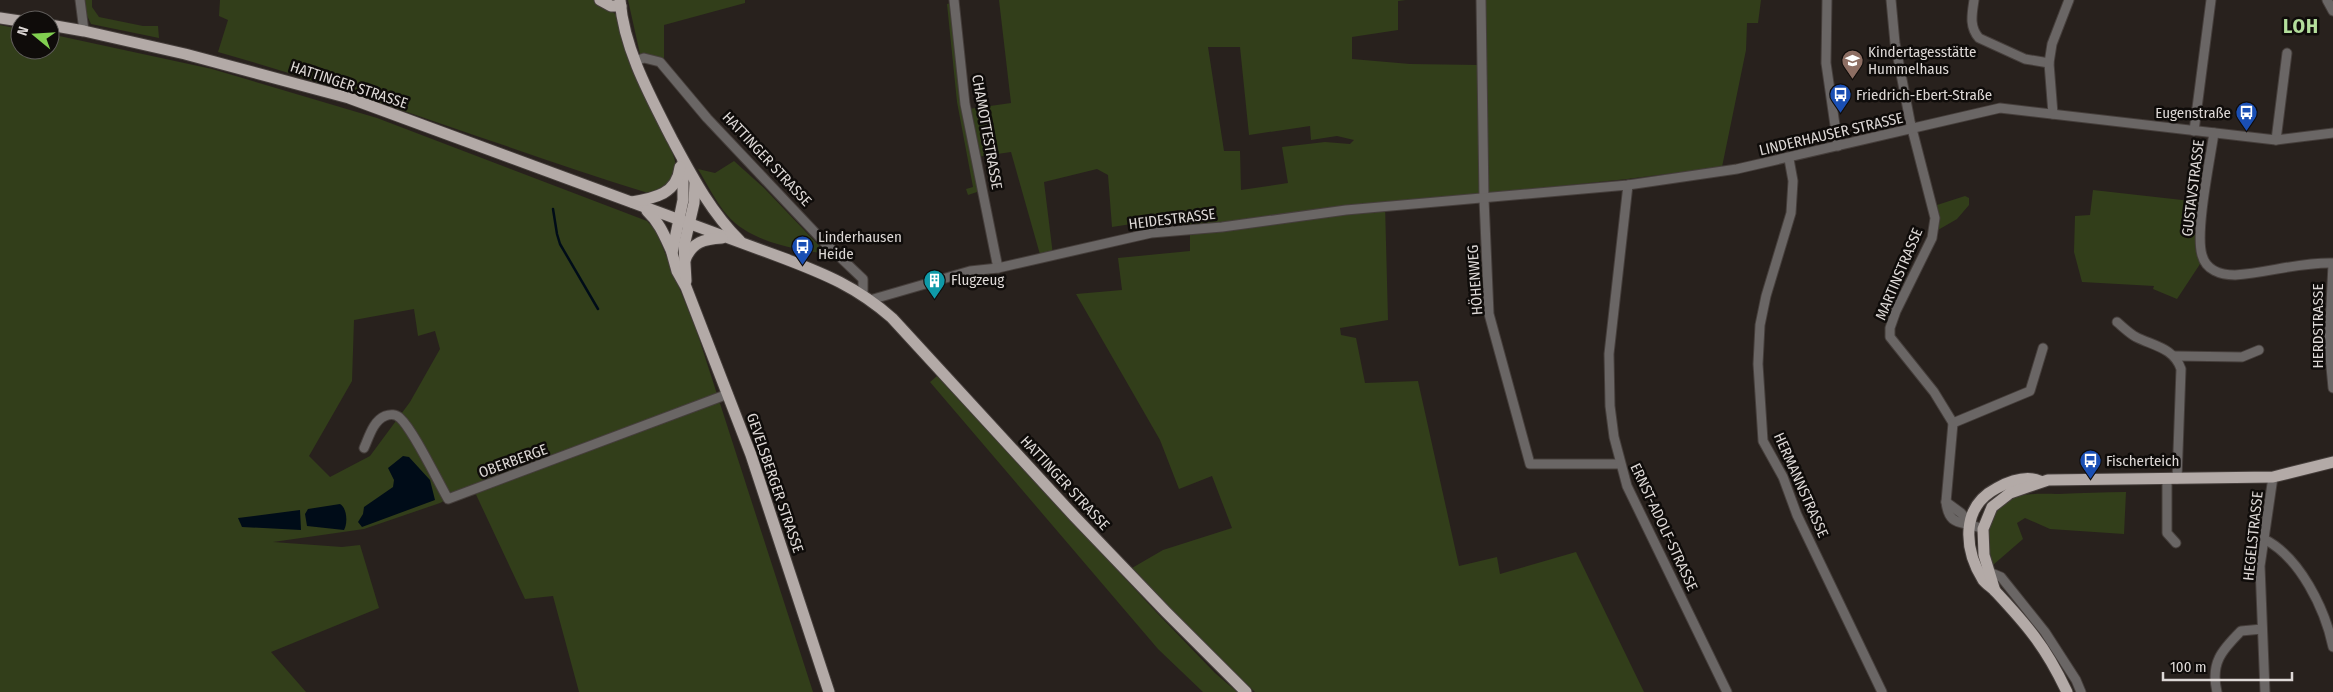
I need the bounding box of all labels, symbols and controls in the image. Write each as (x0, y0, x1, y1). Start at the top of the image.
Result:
north arrow (10, 10, 60, 60)
district label: LOH (2283, 14, 2319, 38)
text: N (14, 25, 32, 38)
place label: Kindertagesstätte Hummelhaus (1868, 43, 1976, 78)
school or university icon: Kindertagesstätte Hummelhaus (1840, 49, 1864, 80)
street label: HATTINGER STRASSE (288, 58, 410, 112)
street label: CHAMOTTESTRASSE (968, 73, 1006, 191)
bus stop icon: Friedrich-Ebert-Straße (1828, 83, 1852, 114)
place label: Friedrich-Ebert-Straße (1856, 86, 1992, 104)
bus stop icon: Eugenstraße (2235, 101, 2259, 132)
place label: Eugenstraße (2155, 104, 2231, 122)
street label: HATTINGER STRASSE (719, 108, 815, 210)
street label: LINDERHAUSER STRASSE (1757, 109, 1905, 159)
street label: GUSTAVSTRASSE (2178, 138, 2208, 238)
street label: HEIDESTRASSE (1127, 205, 1217, 233)
street label: MARTINSTRASSE (1872, 225, 1926, 323)
place label: Linderhausen Heide (818, 228, 902, 263)
bus stop icon: Linderhausen Heide (790, 234, 814, 265)
street label: HÖHENWEG (1464, 244, 1486, 316)
building icon: Flugzeug (923, 268, 947, 299)
place label: Flugzeug (951, 271, 1004, 289)
street label: HERDSTRASSE (2309, 284, 2327, 368)
street label: GEVELSBERGER STRASSE (743, 411, 807, 555)
street label: HERMANNSTRASSE (1770, 430, 1832, 540)
street label: HATTINGER STRASSE (1017, 432, 1113, 534)
street label: OBERBERGE (476, 440, 550, 482)
bus stop icon: Fischerteich (2078, 449, 2102, 480)
place label: Fischerteich (2106, 452, 2179, 470)
street label: ERNST-ADOLF-STRASSE (1626, 460, 1702, 594)
street label: HEGELSTRASSE (2239, 490, 2267, 582)
scale bar (2163, 650, 2292, 682)
text: 100 m (2170, 658, 2207, 676)

